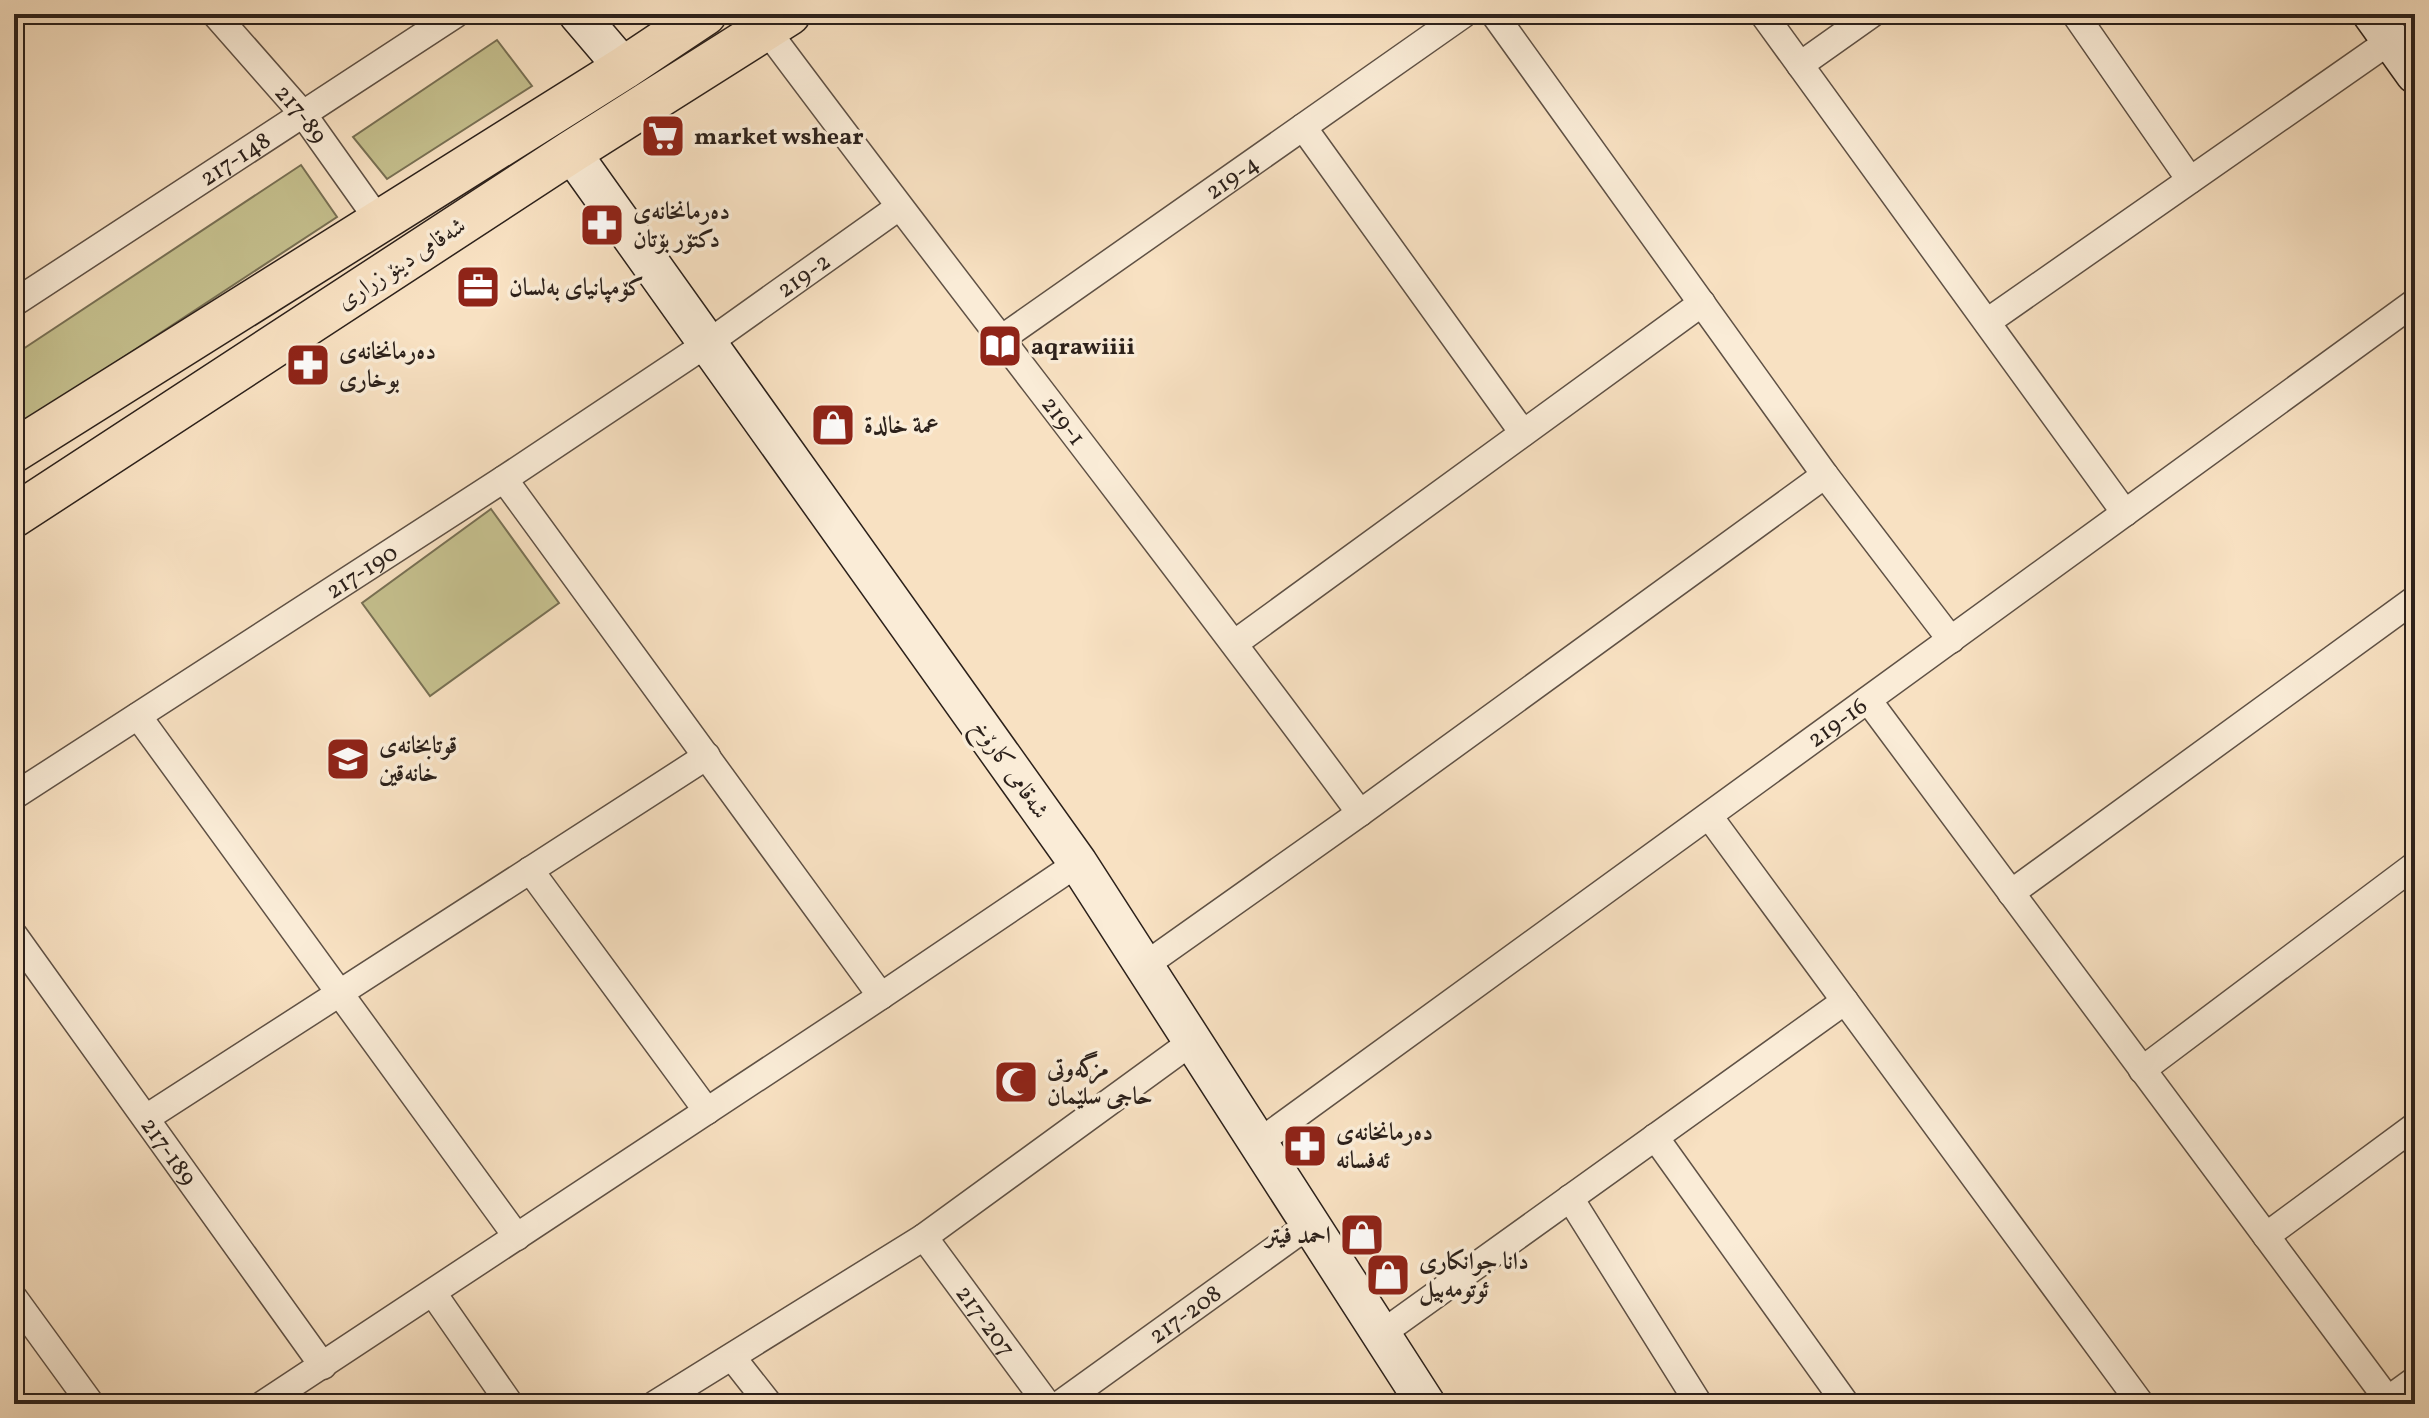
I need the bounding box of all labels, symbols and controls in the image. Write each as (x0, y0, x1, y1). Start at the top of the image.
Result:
street label: 217-89 (266, 78, 334, 152)
supermarket icon: market wshear (639, 112, 687, 160)
place label: market wshear (694, 121, 864, 155)
street label: 217-148 (194, 125, 278, 196)
street label: 219-4 (1199, 148, 1267, 209)
place label: دەرمانخانەی دکتۆر بۆتان (633, 196, 730, 258)
pharmacy icon: دەرمانخانەی دکتۆر بۆتان (578, 201, 626, 249)
street label: شەقامی دینۆ زراری (331, 210, 473, 319)
street label: 219-2 (771, 246, 838, 307)
office icon: کۆمپانیای بەلسان (454, 263, 502, 311)
place label: کۆمپانیای بەلسان (509, 272, 644, 306)
library icon: aqrawiiii (976, 322, 1024, 370)
place label: aqrawiiii (1031, 331, 1135, 365)
place label: دەرمانخانەی بوخاری (339, 336, 436, 398)
pharmacy icon: دەرمانخانەی بوخاری (284, 341, 332, 389)
street label: 219-1 (1032, 390, 1092, 454)
shop icon: عمة خالدة (809, 401, 857, 449)
place label: عمة خالدة (864, 410, 939, 444)
street label: 217-190 (320, 537, 405, 609)
street label: 219-16 (1801, 690, 1875, 757)
street label: شەقامی کارۆخ (961, 714, 1056, 828)
place label: قوتابخانەی خانەقین (379, 730, 457, 792)
school or university icon: قوتابخانەی خانەقین (324, 735, 372, 783)
place label: مزگەوتی حاجی سلێمان (1046, 1050, 1153, 1115)
mosque icon: مزگەوتی حاجی سلێمان (992, 1058, 1040, 1106)
street label: 217-189 (131, 1111, 204, 1194)
place label: دەرمانخانەی ئەفسانە (1336, 1117, 1433, 1179)
pharmacy icon: دەرمانخانەی ئەفسانە (1281, 1122, 1329, 1170)
shop icon: احمد فيتر (1338, 1211, 1386, 1259)
place label: احمد فيتر (1263, 1220, 1331, 1254)
place label: دانا جوانكارى ئوتومەبیل (1419, 1246, 1529, 1308)
shop icon: دانا جوانكارى ئوتومەبیل (1364, 1251, 1412, 1299)
street label: 217-208 (1143, 1278, 1229, 1353)
street label: 217-207 (946, 1279, 1022, 1365)

